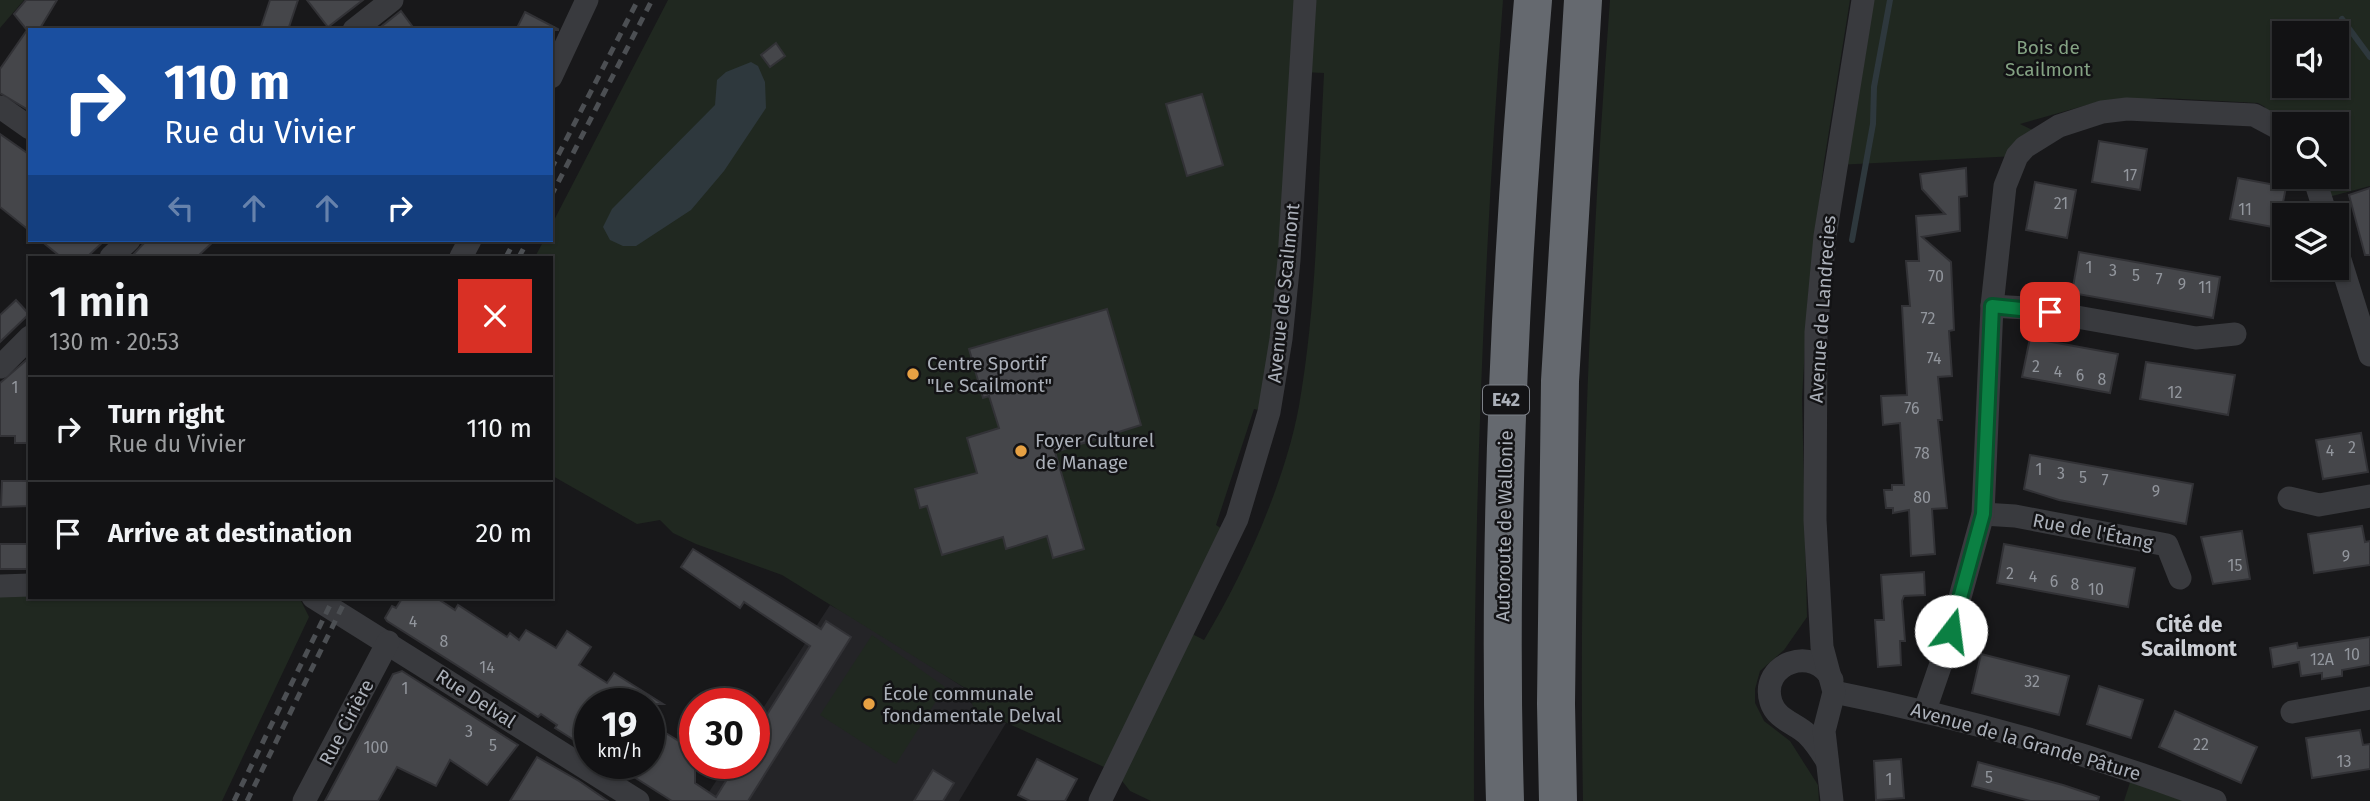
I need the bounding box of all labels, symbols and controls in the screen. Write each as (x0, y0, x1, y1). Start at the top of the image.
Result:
map controls (2272, 21, 2349, 280)
button: sound (2272, 21, 2349, 98)
park label: Bois de Scailmont (2005, 36, 2091, 81)
text: 110 m (164, 53, 290, 112)
icon: right (49, 56, 140, 147)
button: search (2272, 112, 2349, 189)
text: Rue du Vivier (164, 113, 356, 151)
house number: 17 (2123, 166, 2137, 185)
icon: left (162, 189, 200, 227)
icon: ahead (235, 189, 273, 227)
icon: ahead (308, 189, 346, 227)
icon: right (381, 189, 419, 227)
house number: 21 (2054, 194, 2068, 213)
house number: 11 (2238, 200, 2252, 219)
street label: Avenue de Scailmont (1263, 202, 1304, 384)
button: layers (2272, 203, 2349, 280)
street label: Avenue de Landrecies (1804, 214, 1841, 403)
house number: 1 (2086, 258, 2092, 277)
house number: 3 (2109, 261, 2117, 280)
house number: 5 (2132, 266, 2140, 285)
house number: 70 (1928, 267, 1944, 286)
house number: 7 (2155, 270, 2163, 289)
house number: 9 (2178, 275, 2186, 294)
text: 1 min (49, 277, 150, 327)
house number: 11 (2198, 278, 2212, 297)
button: close (458, 279, 532, 353)
pin (2020, 282, 2080, 342)
icon: arrive (2031, 293, 2069, 331)
house number: 72 (1921, 309, 1935, 328)
text: 130 m · 20:53 (49, 328, 179, 356)
house number: 74 (1927, 349, 1942, 368)
place label: Centre Sportif "Le Scailmont" (927, 352, 1052, 397)
house number: 2 (2032, 357, 2040, 376)
house number: 4 (2054, 362, 2063, 381)
marker: Centre Sportif "Le Scailmont" (905, 366, 921, 382)
house number: 6 (2076, 366, 2084, 385)
house number: 8 (2098, 370, 2107, 389)
house number: 1 (12, 378, 18, 397)
house number: 12 (2168, 383, 2182, 402)
road number: E42 (1483, 386, 1529, 414)
text: Turn right (108, 399, 225, 430)
house number: 76 (1904, 399, 1920, 418)
icon: right (49, 410, 87, 448)
text: 110 m (466, 413, 532, 444)
place label: Foyer Culturel de Manage (1035, 429, 1155, 474)
text: Rue du Vivier (108, 430, 246, 458)
street label: Autoroute de Wallonie (1491, 430, 1518, 622)
house number: 2 (2348, 438, 2356, 457)
house number: 4 (2326, 441, 2335, 460)
marker: Foyer Culturel de Manage (1013, 443, 1029, 459)
house number: 78 (1914, 444, 1930, 463)
house number: 1 (2036, 460, 2042, 479)
house number: 3 (2057, 464, 2065, 483)
house number: 5 (2079, 468, 2087, 487)
house number: 7 (2101, 471, 2109, 490)
house number: 9 (2152, 482, 2160, 501)
house number: 80 (1913, 488, 1931, 507)
street label: Rue de l'Étang (2031, 509, 2155, 554)
icon: arrive (49, 515, 87, 553)
text: Arrive at destination (108, 518, 352, 549)
text: 20 m (475, 518, 532, 549)
house number: 9 (2342, 547, 2350, 566)
house number: 15 (2228, 556, 2242, 575)
house number: 2 (2006, 564, 2014, 583)
house number: 4 (2029, 567, 2038, 586)
house number: 6 (2050, 572, 2058, 591)
house number: 8 (2071, 575, 2080, 594)
house number: 10 (2088, 580, 2104, 599)
position arrow (1914, 594, 1988, 668)
house number: 4 (409, 612, 418, 631)
district label: Cité de Scailmont (2141, 612, 2238, 662)
house number: 8 (440, 632, 449, 651)
house number: 10 (2344, 645, 2360, 664)
house number: 12A (2310, 650, 2335, 669)
house number: 14 (479, 658, 495, 677)
street label: Rue Delval (431, 664, 520, 733)
house number: 32 (2024, 672, 2040, 691)
street label: Rue Cirière (314, 675, 379, 769)
house number: 1 (402, 679, 408, 698)
place label: École communale fondamentale Delval (883, 682, 1062, 727)
speed limit sign: 30 (679, 688, 770, 779)
marker: École communale fondamentale Delval (861, 696, 877, 712)
street label: Avenue de la Grande Pâture (1908, 698, 2143, 785)
text: 19 (602, 703, 637, 745)
house number: 3 (465, 722, 473, 741)
house number: 22 (2193, 735, 2209, 754)
house number: 5 (489, 736, 497, 755)
house number: 100 (364, 738, 388, 757)
text: km/h (597, 740, 642, 762)
house number: 13 (2337, 752, 2351, 771)
house number: 5 (1985, 768, 1993, 787)
house number: 1 (1886, 770, 1892, 789)

